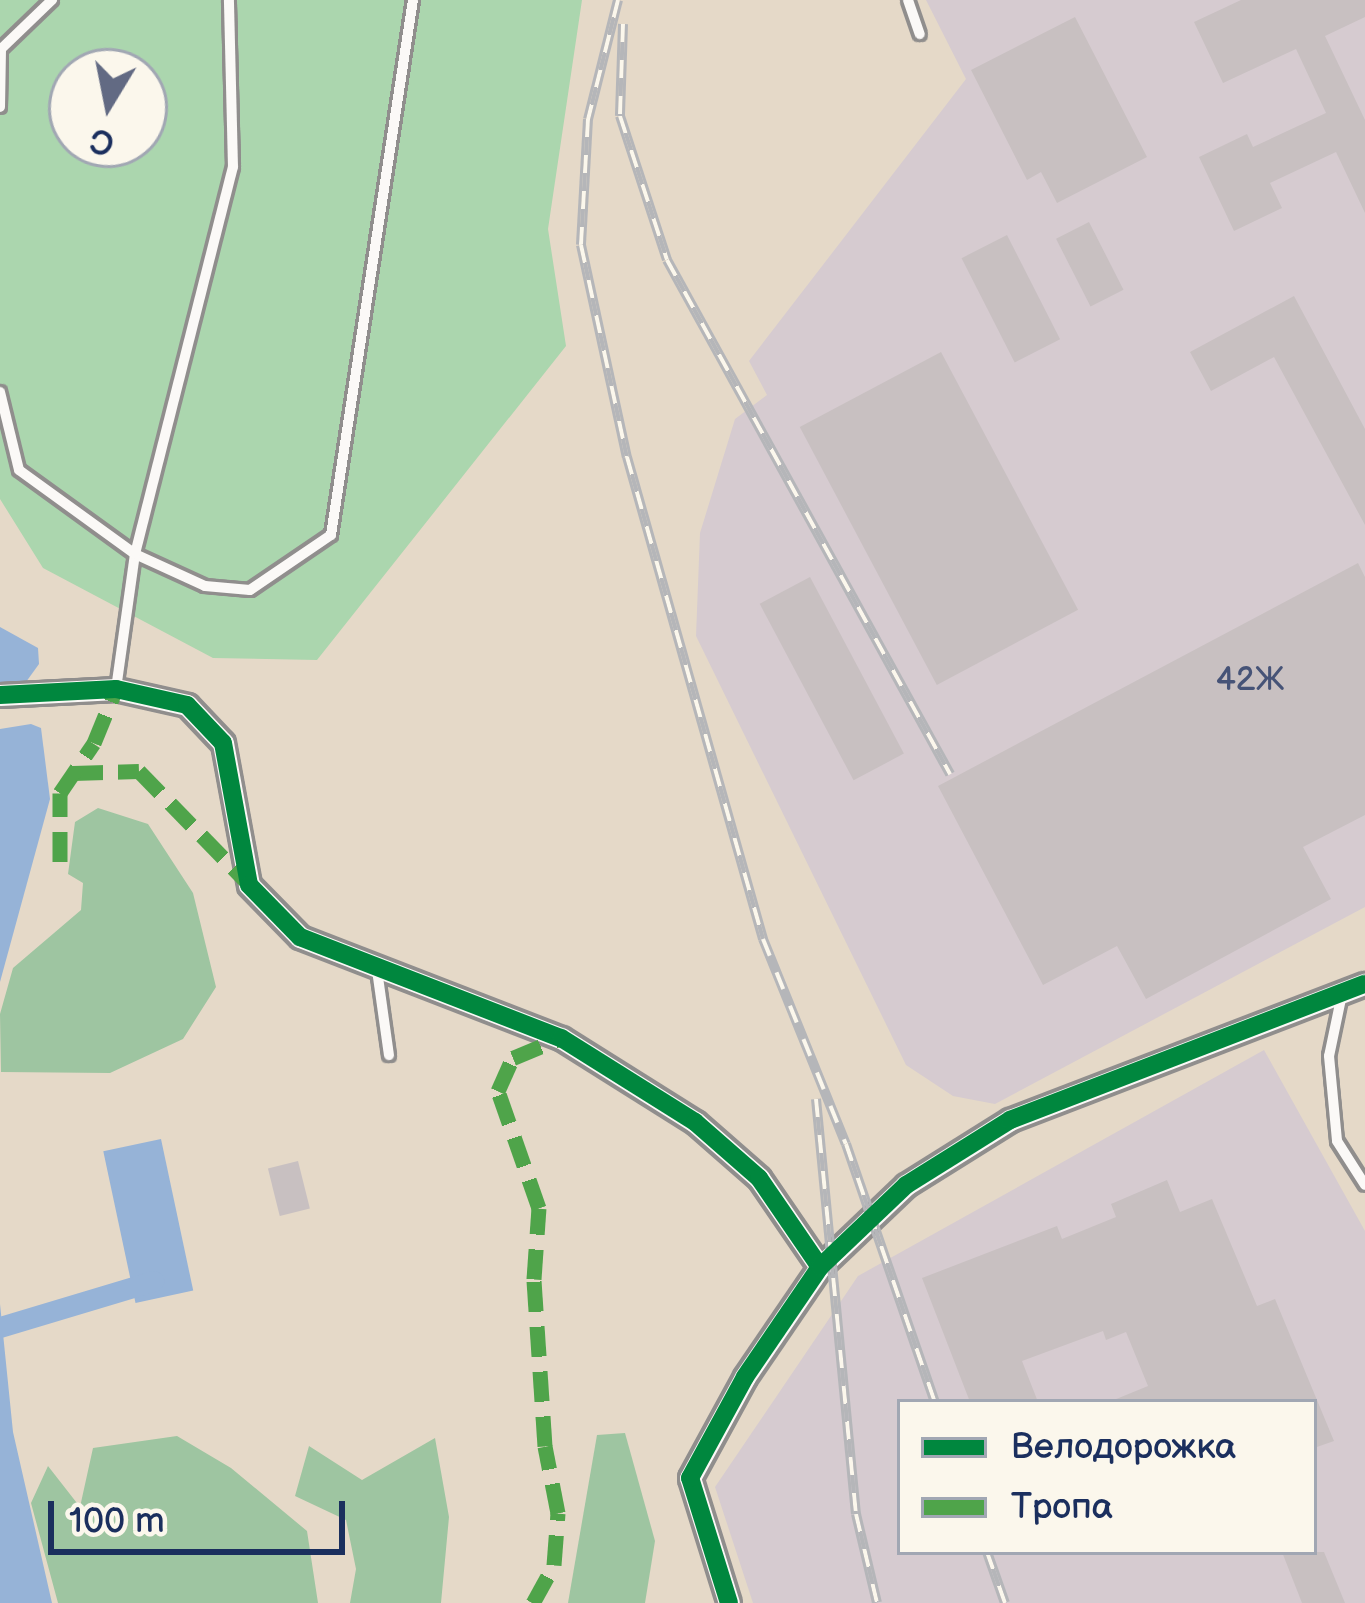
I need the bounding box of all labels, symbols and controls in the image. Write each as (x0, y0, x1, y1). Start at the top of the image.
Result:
north arrow (48, 48, 168, 168)
text: С (88, 119, 117, 162)
house number: 42Ж (1216, 661, 1284, 701)
legend (897, 1399, 1317, 1555)
text: Велодорожка (1011, 1426, 1236, 1469)
scale bar (54, 1477, 351, 1551)
text: Тропа (1011, 1486, 1113, 1529)
text: 100 m (69, 1500, 165, 1543)

